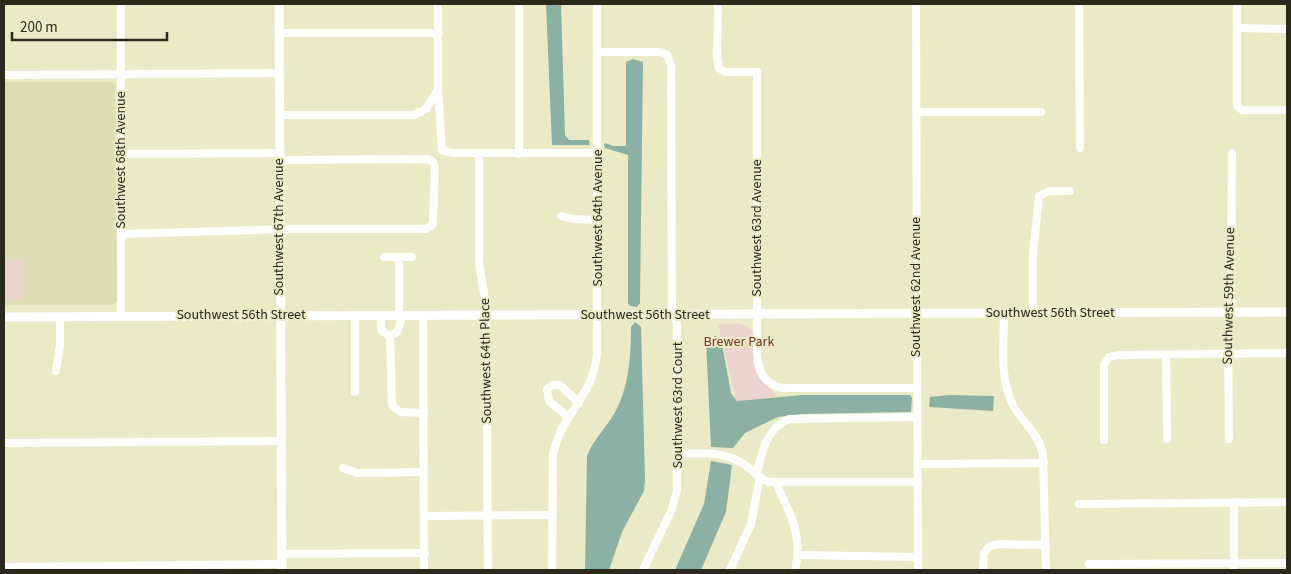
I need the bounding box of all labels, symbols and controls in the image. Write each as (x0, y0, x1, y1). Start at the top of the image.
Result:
scale bar (12, 10, 168, 42)
text: 200 m (20, 17, 58, 38)
street label: Southwest 68th Avenue (111, 91, 131, 229)
street label: Southwest 64th Avenue (588, 149, 608, 287)
street label: Southwest 67th Avenue (269, 158, 289, 296)
street label: Southwest 63rd Avenue (747, 159, 767, 297)
street label: Southwest 62nd Avenue (906, 217, 926, 357)
street label: Southwest 59th Avenue (1218, 227, 1240, 365)
street label: Southwest 64th Place (475, 298, 497, 424)
street label: Southwest 56th Street (985, 303, 1115, 323)
street label: Southwest 56th Street (176, 305, 306, 325)
street label: Southwest 56th Street (580, 305, 710, 325)
park label: Brewer Park (704, 332, 774, 352)
street label: Southwest 63rd Court (668, 341, 688, 469)

